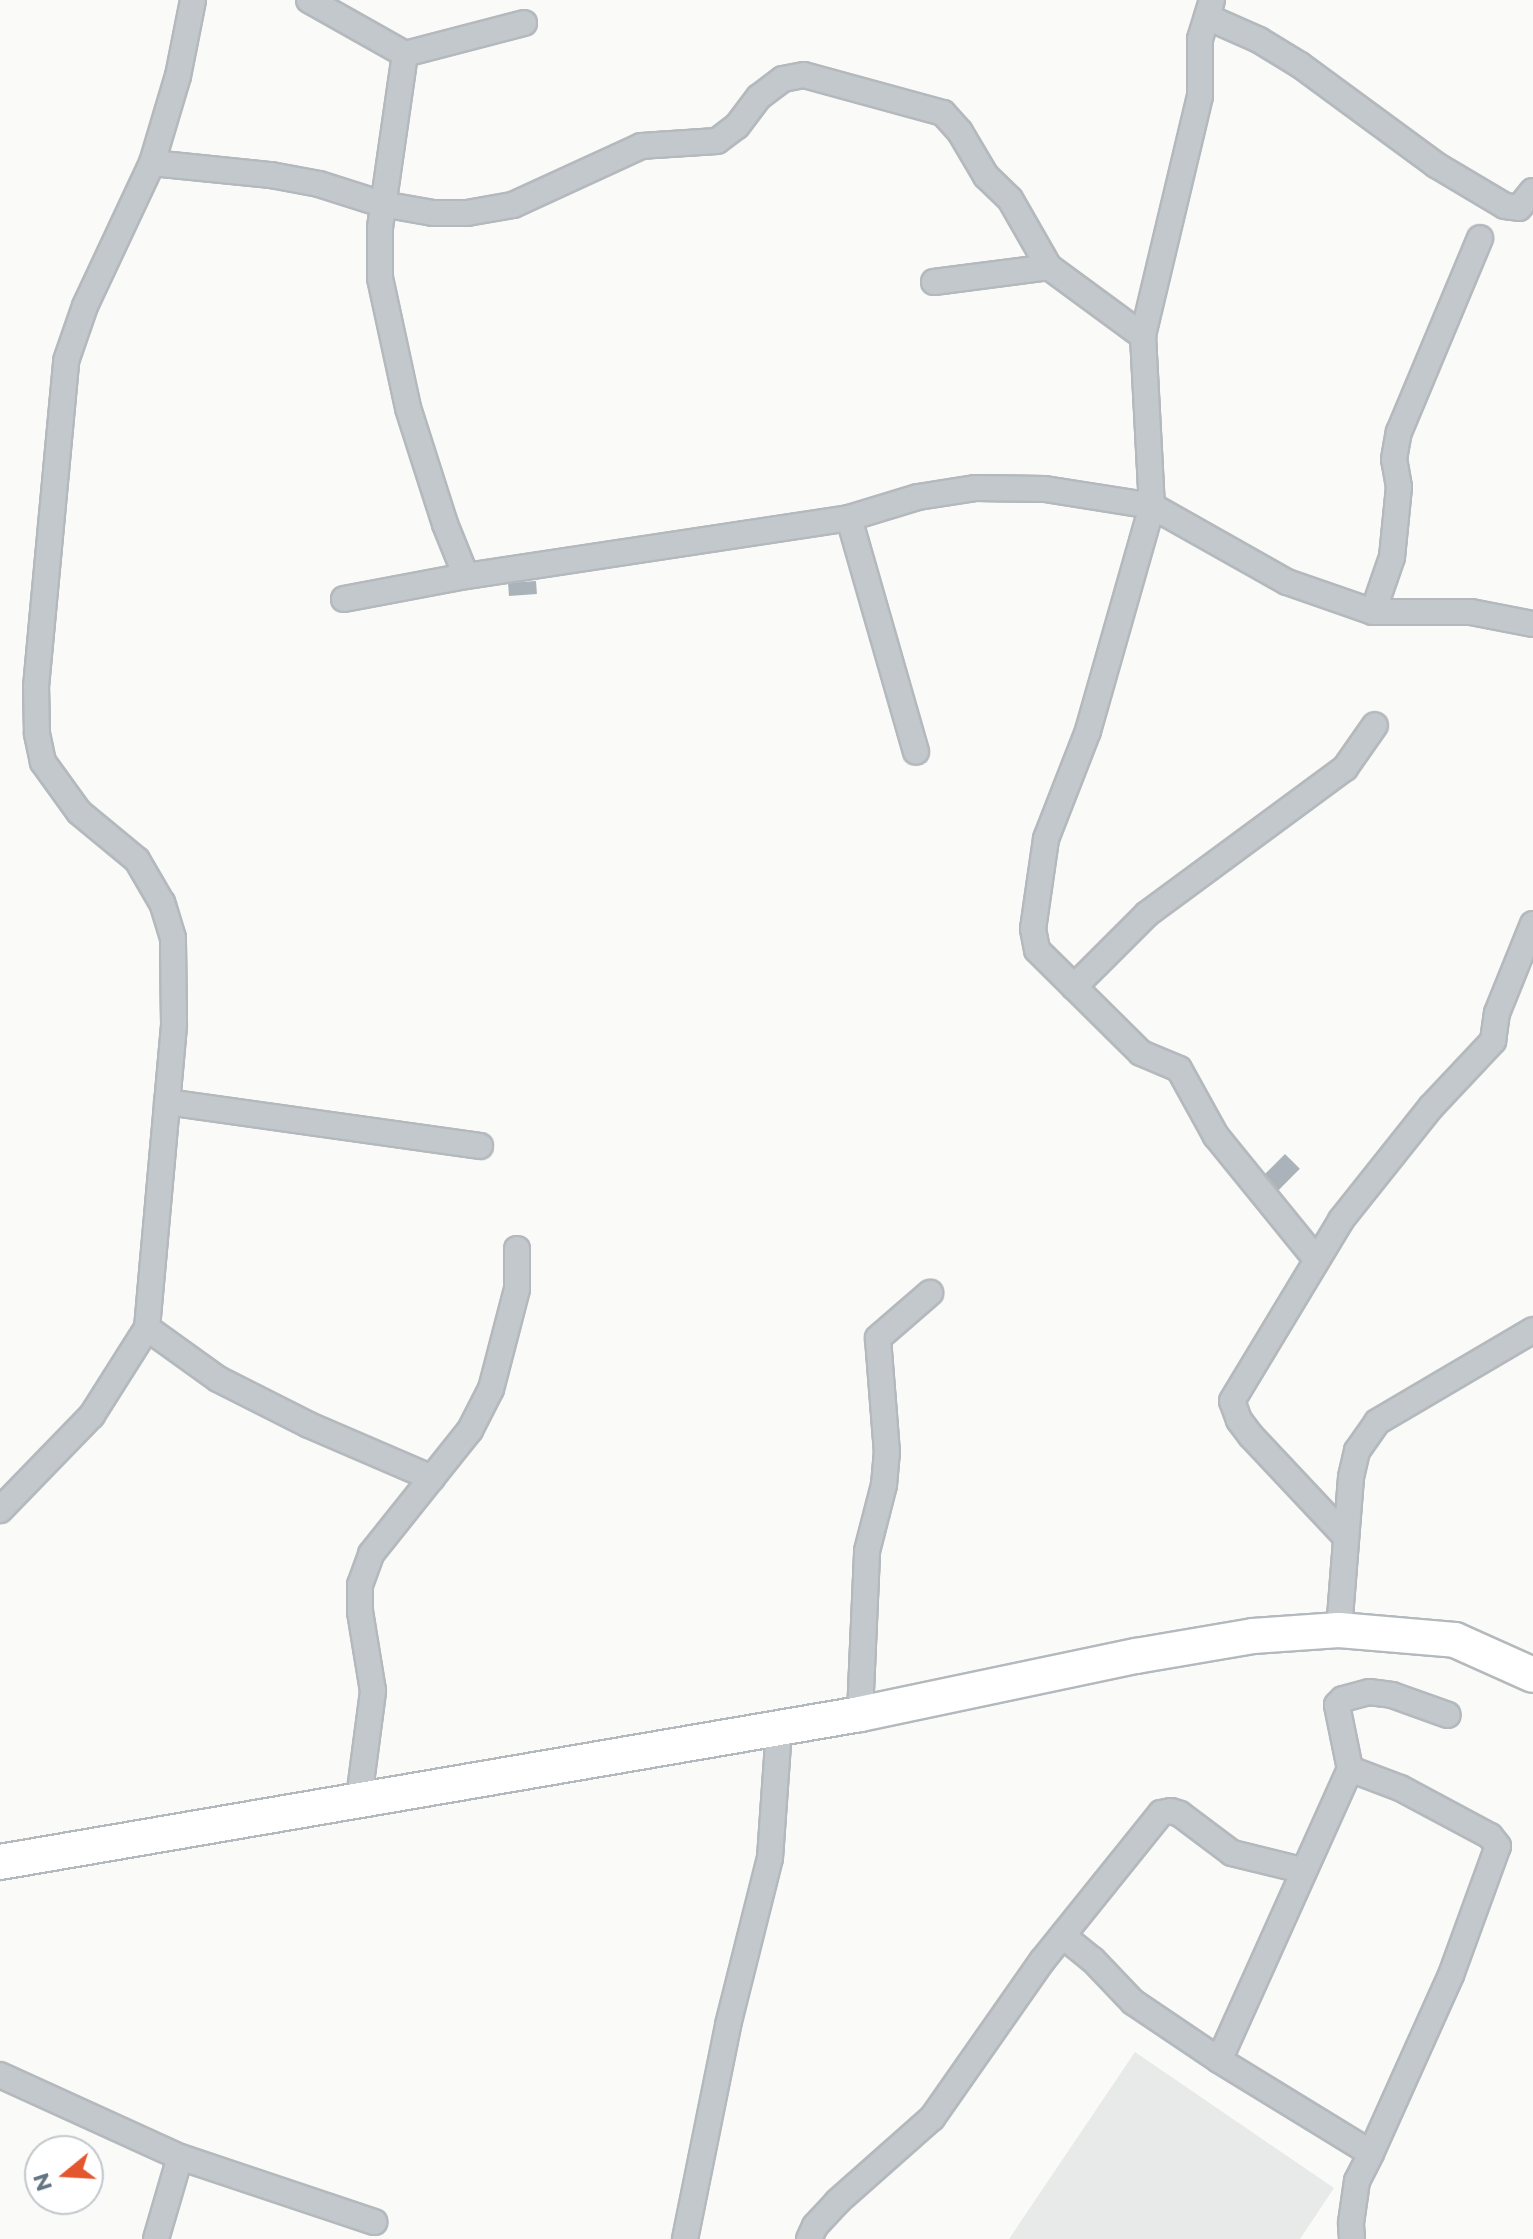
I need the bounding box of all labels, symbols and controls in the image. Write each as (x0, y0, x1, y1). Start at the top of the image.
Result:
north arrow (24, 2135, 104, 2215)
text: N (27, 2169, 58, 2195)

